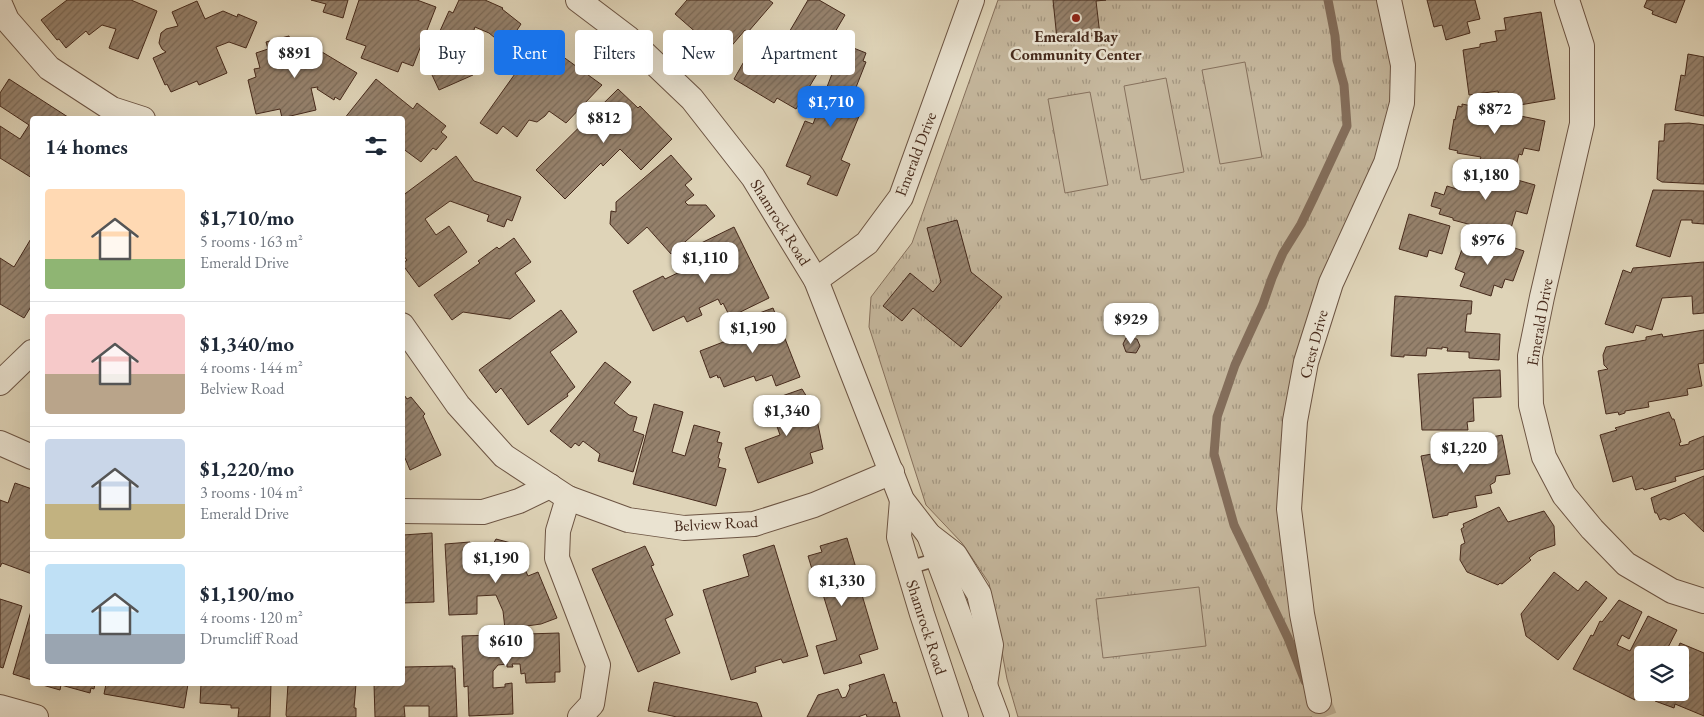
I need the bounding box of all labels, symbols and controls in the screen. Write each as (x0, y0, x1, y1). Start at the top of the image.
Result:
marker: Emerald Bay Community Center (1070, 12, 1082, 24)
place label: Emerald Bay Community Center (1010, 26, 1142, 65)
chip: Buy (420, 30, 484, 75)
chip: Rent (494, 30, 565, 75)
chip: Filters (575, 30, 653, 75)
chip: New (663, 30, 733, 75)
chip: Apartment (743, 30, 855, 75)
pin: $891 (265, 36, 325, 79)
text: $891 (279, 42, 311, 63)
pin: $1,710 (790, 86, 872, 128)
text: $1,710 (808, 91, 854, 112)
pin: $872 (1465, 92, 1525, 135)
text: $872 (1479, 98, 1511, 119)
pin: $812 (574, 102, 634, 144)
text: $812 (588, 107, 620, 128)
street label: Emerald Drive (890, 109, 941, 199)
icon: filters (362, 132, 390, 160)
text: 14 homes (45, 133, 128, 160)
pin: $1,180 (1445, 158, 1527, 201)
text: $1,180 (1463, 164, 1509, 185)
street label: Shamrock Road (746, 175, 816, 270)
text: $1,710/mo (200, 204, 294, 231)
icon: home (85, 209, 145, 269)
pin: $976 (1458, 224, 1518, 266)
text: $976 (1472, 229, 1504, 250)
text: 5 rooms · 163 m² (200, 231, 303, 252)
pin: $1,110 (664, 242, 746, 284)
text: $1,110 (682, 247, 728, 268)
text: Emerald Drive (200, 252, 289, 273)
street label: Emerald Drive (1521, 277, 1558, 368)
pin: $929 (1101, 302, 1161, 345)
street label: Crest Drive (1294, 307, 1333, 381)
text: $929 (1115, 308, 1147, 329)
pin: $1,190 (712, 312, 794, 354)
text: $1,190 (730, 317, 776, 338)
text: $1,340/mo (200, 330, 294, 357)
icon: home (85, 334, 145, 394)
text: 4 rooms · 144 m² (200, 357, 303, 378)
text: Belview Road (200, 378, 284, 399)
pin: $1,340 (746, 394, 828, 437)
text: $1,340 (764, 400, 810, 421)
pin: $1,220 (1423, 432, 1505, 474)
text: $1,220 (1441, 437, 1487, 458)
text: $1,220/mo (200, 455, 294, 482)
icon: home (85, 459, 145, 519)
text: 3 rooms · 104 m² (200, 482, 303, 503)
text: Emerald Drive (200, 503, 289, 524)
street label: Belview Road (673, 511, 760, 536)
pin: $1,190 (455, 542, 537, 584)
text: $1,190 (473, 547, 519, 568)
pin: $1,330 (801, 564, 883, 607)
text: $1,330 (819, 570, 865, 591)
street label: Shamrock Road (901, 577, 952, 678)
text: $1,190/mo (200, 580, 294, 607)
icon: home (85, 584, 145, 644)
text: 4 rooms · 120 m² (200, 607, 303, 628)
pin: $610 (476, 624, 536, 667)
text: Drumcliff Road (200, 628, 298, 649)
text: $610 (490, 630, 522, 651)
map controls (1634, 646, 1689, 701)
button: layers (1634, 646, 1689, 701)

